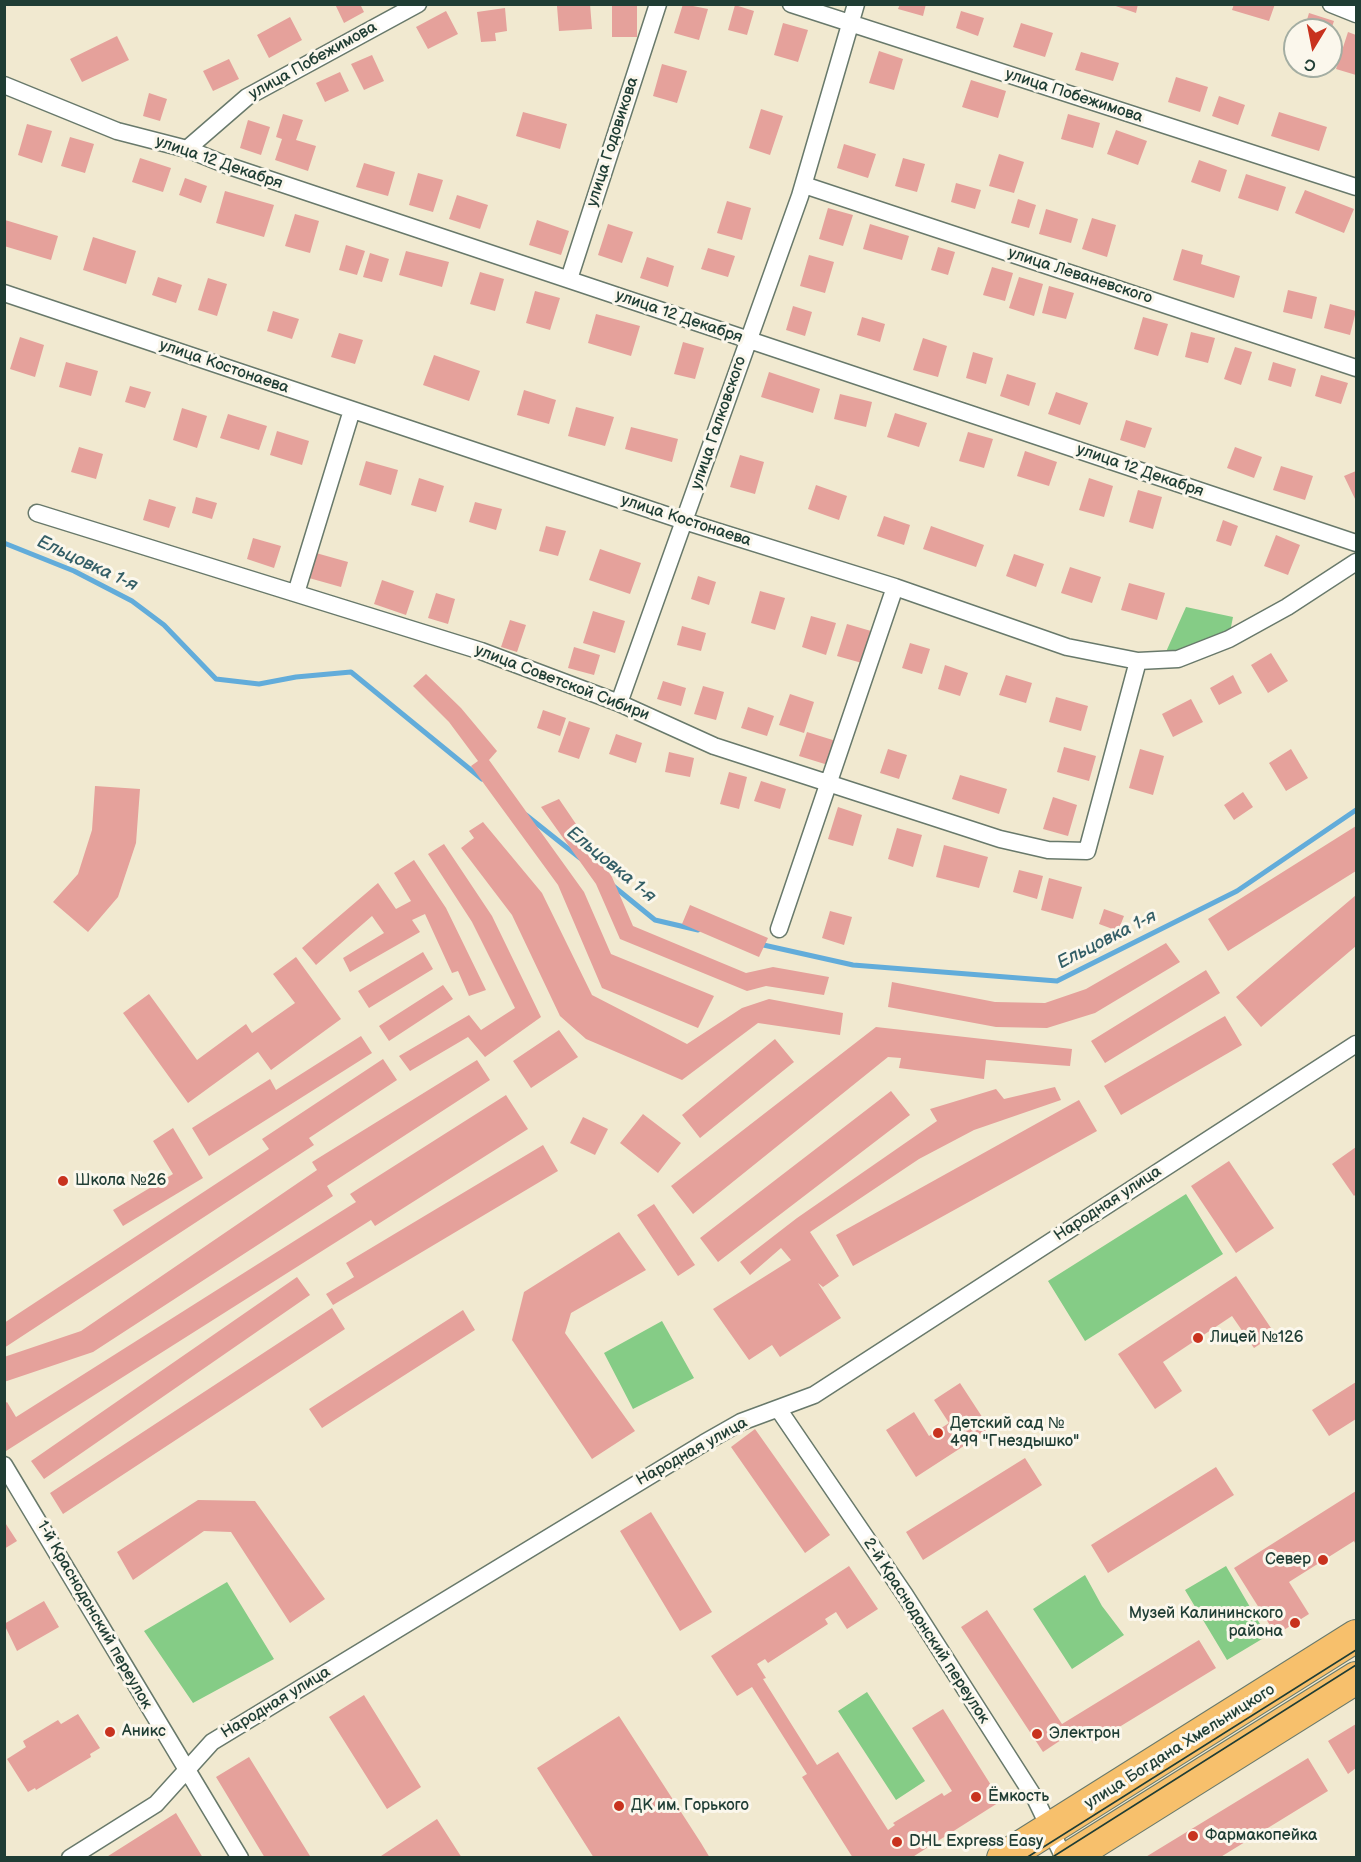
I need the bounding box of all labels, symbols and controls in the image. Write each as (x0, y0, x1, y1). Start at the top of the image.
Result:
street label: улица Побежимова (246, 18, 380, 104)
north arrow (1283, 18, 1343, 78)
text: С (1303, 54, 1317, 75)
street label: улица Побежимова (1003, 65, 1145, 127)
street label: улица Годовикова (583, 75, 643, 209)
street label: улица 12 Декабря (153, 132, 285, 194)
street label: улица Леваневского (1005, 244, 1155, 308)
street label: улица 12 Декабря (613, 286, 745, 348)
street label: улица Костонаева (157, 336, 291, 398)
street label: улица Галковского (687, 354, 751, 492)
street label: улица 12 Декабря (1074, 440, 1206, 502)
street label: улица Костонаева (618, 491, 754, 551)
water label: Ельцовка 1-я (33, 531, 141, 597)
street label: улица Советской Сибири (472, 641, 652, 725)
water label: Ельцовка 1-я (562, 822, 660, 908)
water label: Ельцовка 1-я (1054, 906, 1160, 974)
street label: Народная улица (1051, 1162, 1165, 1246)
place label: Школа №26 (75, 1171, 166, 1191)
marker: Школа №26 (56, 1174, 70, 1188)
place label: Лицей №126 (1210, 1328, 1303, 1348)
marker: Лицей №126 (1191, 1331, 1205, 1345)
street label: Народная улица (633, 1414, 751, 1490)
place label: Детский сад № 499 "Гнездышко" (950, 1414, 1079, 1452)
marker: Детский сад № 499 "Гнездышко" (931, 1426, 945, 1440)
street label: 1-й Краснодонский переулок (32, 1517, 156, 1713)
street label: 2-й Краснодонский переулок (859, 1534, 993, 1728)
place label: Север (1265, 1550, 1311, 1570)
marker: Север (1316, 1553, 1330, 1567)
place label: Музей Калининского района (1129, 1604, 1283, 1642)
marker: Музей Калининского района (1288, 1616, 1302, 1630)
street label: Народная улица (218, 1663, 334, 1743)
street label: улица Богдана Хмельницкого (1081, 1680, 1279, 1814)
place label: Аникс (122, 1722, 166, 1742)
place label: Электрон (1049, 1724, 1120, 1744)
marker: Аникс (103, 1725, 117, 1739)
marker: Электрон (1030, 1727, 1044, 1741)
place label: Ёмкость (988, 1787, 1049, 1807)
marker: Ёмкость (969, 1790, 983, 1804)
place label: ДК им. Горького (631, 1796, 749, 1816)
marker: ДК им. Горького (612, 1799, 626, 1813)
place label: Фармакопейка (1205, 1826, 1317, 1846)
marker: Фармакопейка (1186, 1829, 1200, 1843)
place label: DHL Express Easy (909, 1832, 1043, 1852)
marker: DHL Express Easy (890, 1835, 904, 1849)

